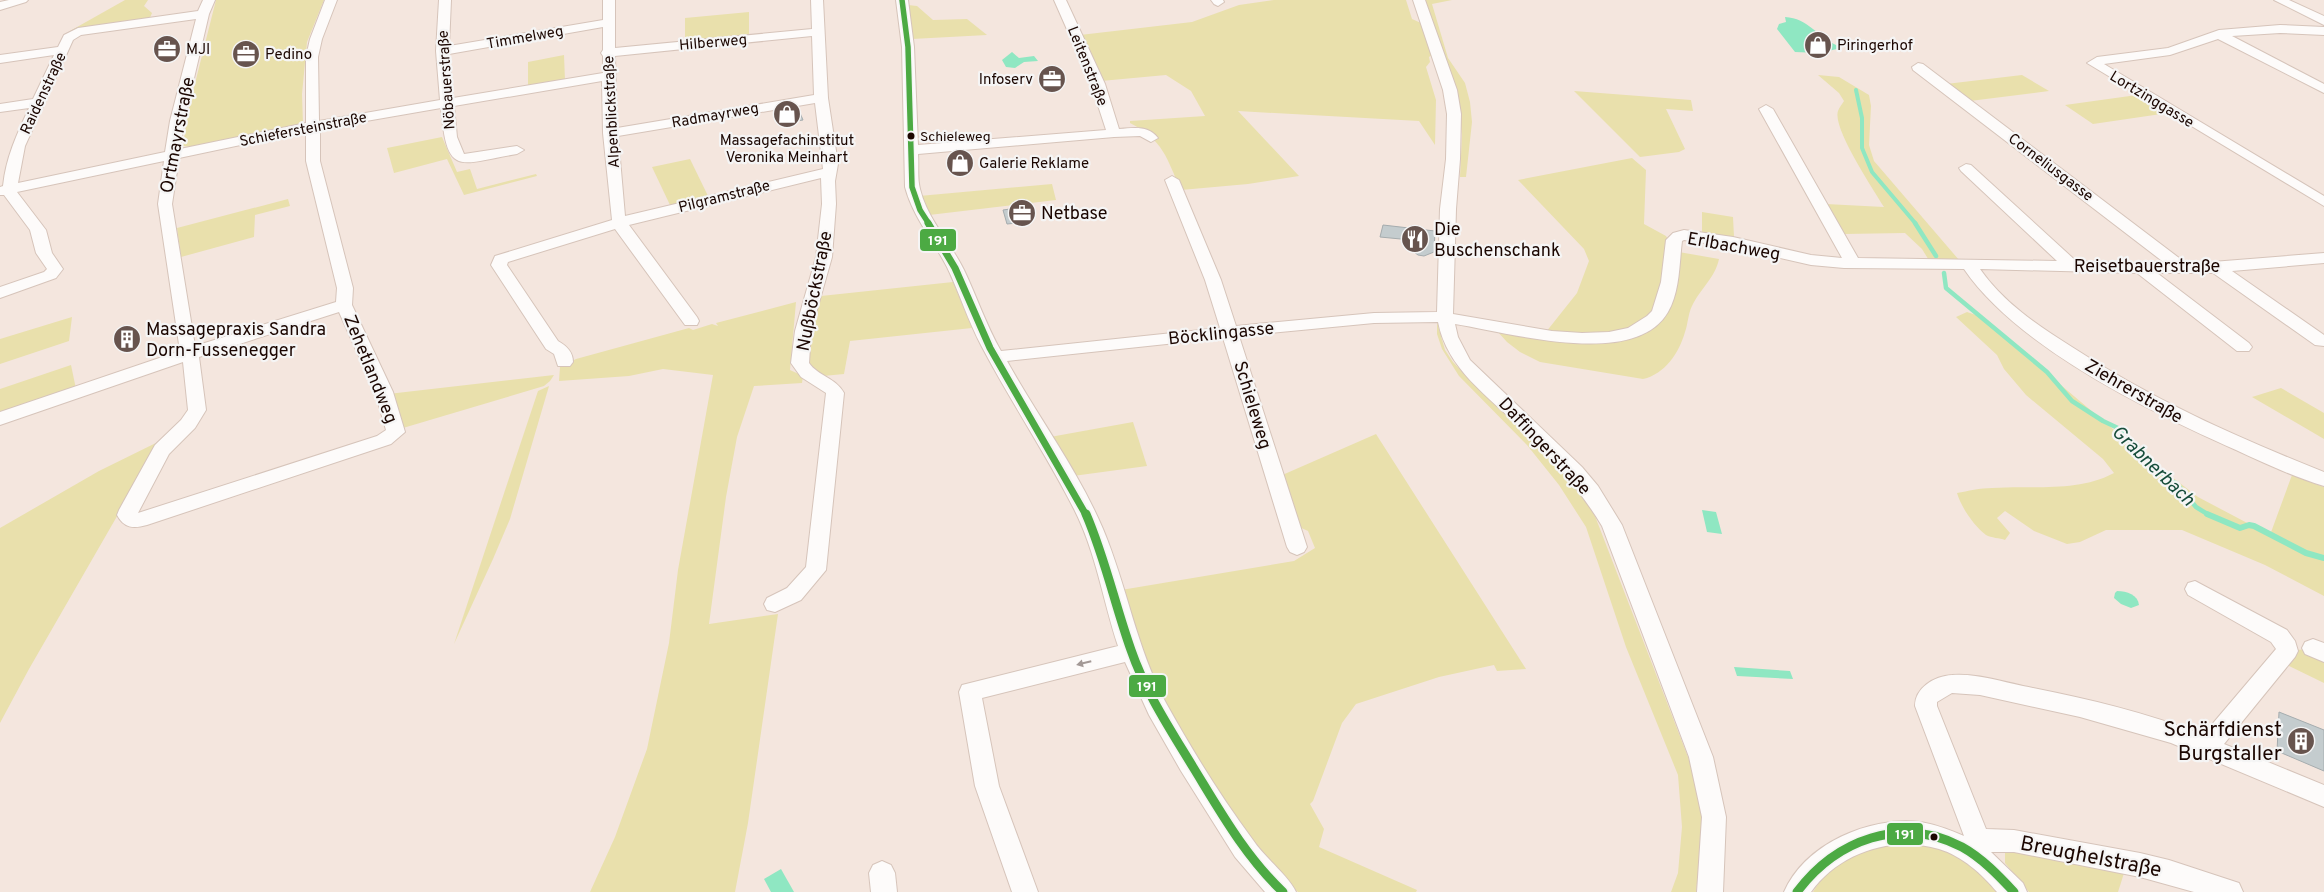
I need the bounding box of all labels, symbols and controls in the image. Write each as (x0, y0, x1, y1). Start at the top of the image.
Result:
street label: Timmelweg (485, 22, 565, 55)
street label: Leitenstraße (1062, 24, 1111, 109)
street label: Nöbauerstraße (435, 30, 460, 130)
shop icon: Piringerhof (1803, 30, 1833, 60)
street label: Hilberweg (678, 31, 748, 56)
office icon: MJI (152, 34, 182, 64)
place label: Piringerhof (1837, 37, 1913, 56)
office icon: Pedino (231, 39, 261, 69)
place label: MJI (186, 41, 210, 60)
place label: Pedino (265, 46, 312, 65)
street label: Raidenstraße (17, 50, 72, 138)
street label: Alpenblickstraße (600, 55, 625, 169)
office icon: Infoserv (1037, 64, 1067, 94)
street label: Lortzinggasse (2106, 68, 2197, 133)
place label: Infoserv (979, 71, 1033, 90)
street label: Ortmayrstraße (156, 75, 201, 195)
street label: Radmayrweg (670, 99, 760, 134)
shop icon: Massagefachinstitut Veronika Meinhart (772, 99, 802, 129)
street label: Schiefersteinstraße (238, 109, 369, 152)
place label: Schieleweg (920, 129, 991, 146)
street label: Corneliusgasse (2004, 130, 2097, 207)
marker: Schieleweg (906, 131, 916, 141)
place label: Massagefachinstitut Veronika Meinhart (720, 132, 854, 168)
shop icon: Galerie Reklame (945, 148, 975, 178)
place label: Galerie Reklame (979, 155, 1089, 174)
street label: Pilgramstraße (677, 177, 772, 218)
office icon: Netbase (1007, 198, 1037, 228)
place label: Netbase (1041, 203, 1108, 226)
place label: Die Buschenschank (1434, 219, 1561, 263)
restaurant icon: Die Buschenschank (1400, 224, 1430, 254)
line badge: 191 (919, 228, 957, 252)
street label: Erlbachweg (1685, 228, 1782, 267)
street label: Nußböckstraße (793, 229, 838, 353)
text: 191 (928, 233, 948, 250)
street label: Reisetbauerstraße (2074, 256, 2220, 279)
street label: Zehetlandweg (337, 312, 402, 427)
street label: Böcklingasse (1167, 317, 1275, 351)
place label: Massagepraxis Sandra Dorn-Fussenegger (146, 319, 326, 363)
building icon: Massagepraxis Sandra Dorn-Fussenegger (112, 324, 142, 354)
street label: Ziehrerstraße (2080, 355, 2186, 430)
street label: Schieleweg (1227, 359, 1276, 452)
street label: Daffingerstraße (1493, 393, 1595, 501)
water label: Grabnerbach (2106, 421, 2200, 513)
one-way arrow (1077, 660, 1092, 668)
line badge: 191 (1128, 674, 1167, 698)
text: 191 (1137, 679, 1157, 696)
place label: Schärfdienst Burgstaller (2164, 717, 2282, 768)
building icon: Schärfdienst Burgstaller (2286, 726, 2316, 756)
line badge: 191 (1886, 822, 1924, 846)
text: 191 (1895, 827, 1915, 844)
street label: Breughelstraße (2018, 831, 2164, 884)
unlabelled marker (1929, 832, 1939, 842)

